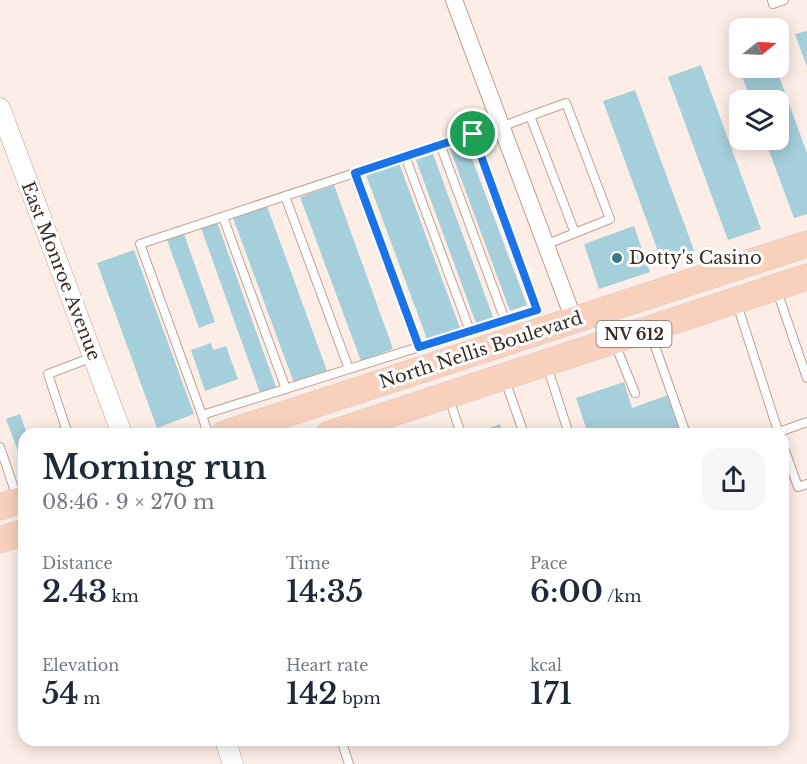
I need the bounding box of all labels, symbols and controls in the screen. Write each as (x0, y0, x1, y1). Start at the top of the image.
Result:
north arrow (729, 18, 789, 78)
map controls (729, 18, 789, 150)
button: layers (729, 90, 789, 150)
pin (447, 108, 498, 159)
icon: arrive (456, 117, 489, 150)
street label: East Monroe Avenue (17, 178, 105, 364)
place label: Dotty's Casino (629, 247, 762, 269)
marker: Dotty's Casino (610, 251, 624, 265)
street label: North Nellis Boulevard (377, 307, 585, 393)
road number: NV 612 (596, 321, 672, 347)
text: Morning run (42, 447, 267, 488)
button: share (702, 448, 765, 511)
text: 08:46 · 9 × 270 m (42, 490, 214, 514)
text: Distance (42, 553, 113, 573)
text: Time (286, 553, 330, 573)
text: Pace (530, 553, 567, 573)
text: 2.43 (42, 573, 107, 610)
text: 14:35 (286, 573, 363, 610)
text: 6:00 (530, 573, 603, 610)
text: km (107, 586, 139, 606)
text: /km (603, 586, 641, 606)
text: Elevation (42, 655, 119, 675)
text: Heart rate (286, 655, 368, 675)
text: kcal (530, 655, 562, 675)
text: 54 (42, 675, 79, 712)
text: 142 (286, 675, 338, 712)
text: 171 (530, 675, 572, 712)
text: m (79, 688, 101, 708)
text: bpm (338, 688, 381, 708)

